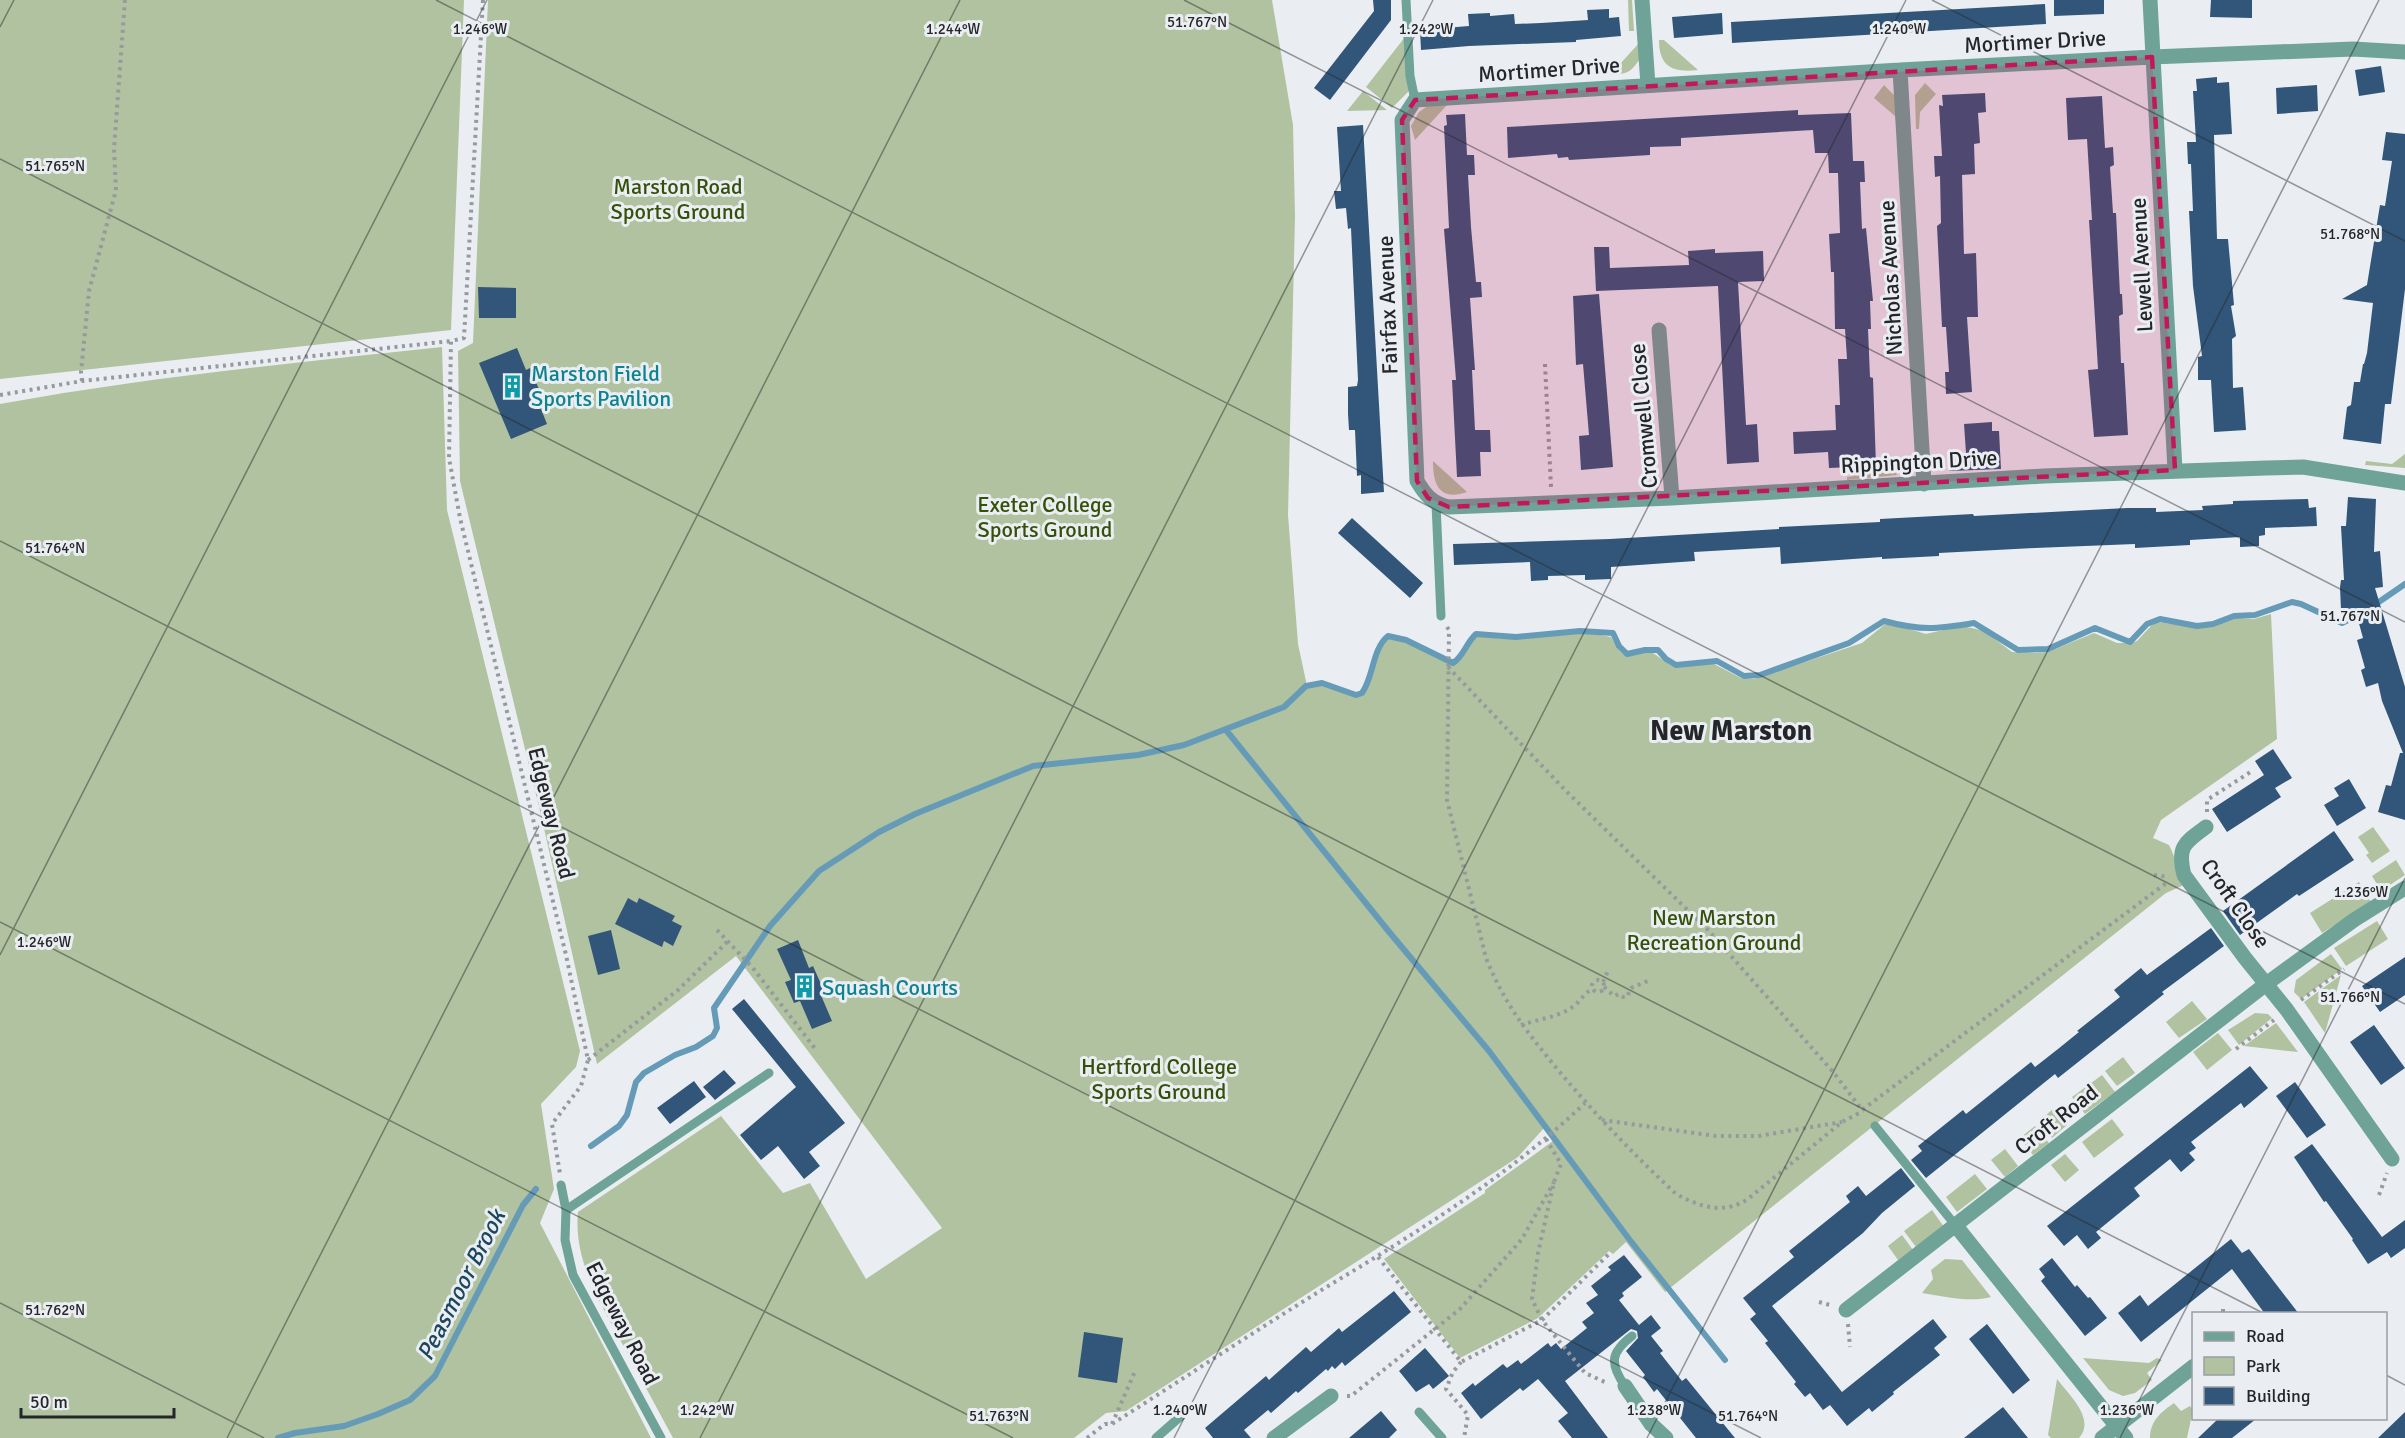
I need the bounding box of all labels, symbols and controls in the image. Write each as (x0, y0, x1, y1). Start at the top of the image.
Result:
text: 51.767°N (1167, 13, 1227, 31)
text: 1.246°W (453, 20, 508, 38)
text: 1.244°W (926, 20, 981, 38)
text: 1.242°W (1399, 20, 1454, 38)
text: 1.240°W (1872, 20, 1927, 38)
street label: Mortimer Drive (1963, 24, 2107, 59)
street label: Mortimer Drive (1477, 51, 1621, 88)
text: 51.765°N (25, 157, 85, 175)
park label: Marston Road Sports Ground (611, 173, 746, 225)
street label: Lewell Avenue (2124, 197, 2159, 333)
street label: Nicholas Avenue (1873, 200, 1908, 356)
text: 51.768°N (2320, 225, 2380, 243)
street label: Fairfax Avenue (1372, 235, 1403, 375)
street label: Cromwell Close (1624, 342, 1663, 490)
place label: Marston Field Sports Pavilion (531, 360, 671, 412)
building icon: Marston Field Sports Pavilion (500, 373, 526, 399)
street label: Rippington Drive (1840, 444, 1998, 479)
park label: Exeter College Sports Ground (977, 491, 1113, 543)
text: 51.764°N (25, 539, 85, 557)
text: 51.767°N (2320, 607, 2380, 625)
district label: New Marston (1650, 714, 1812, 748)
street label: Edgeway Road (522, 744, 581, 882)
street label: Croft Close (2195, 853, 2276, 953)
text: 1.236°W (2334, 883, 2389, 901)
park label: New Marston Recreation Ground (1627, 904, 1801, 956)
text: 1.246°W (17, 933, 72, 951)
building icon: Squash Courts (791, 974, 817, 1000)
place label: Squash Courts (822, 974, 958, 1001)
text: 51.766°N (2320, 988, 2380, 1006)
park label: Hertford College Sports Ground (1081, 1053, 1237, 1105)
street label: Croft Road (2009, 1078, 2103, 1160)
water label: Peasmoor Brook (410, 1203, 513, 1365)
street label: Edgeway Road (580, 1257, 665, 1389)
text: 51.762°N (25, 1301, 85, 1319)
legend (2192, 1312, 2387, 1420)
text: Road (2246, 1325, 2285, 1347)
text: Park (2246, 1355, 2281, 1377)
scale bar (21, 1381, 174, 1419)
text: Building (2246, 1385, 2310, 1407)
text: 50 m (30, 1391, 68, 1413)
text: 1.242°W (680, 1401, 735, 1419)
text: 1.240°W (1153, 1401, 1208, 1419)
text: 1.238°W (1627, 1401, 1682, 1419)
text: 1.236°W (2100, 1401, 2155, 1419)
text: 51.763°N (969, 1407, 1029, 1425)
text: 51.764°N (1718, 1407, 1778, 1425)

